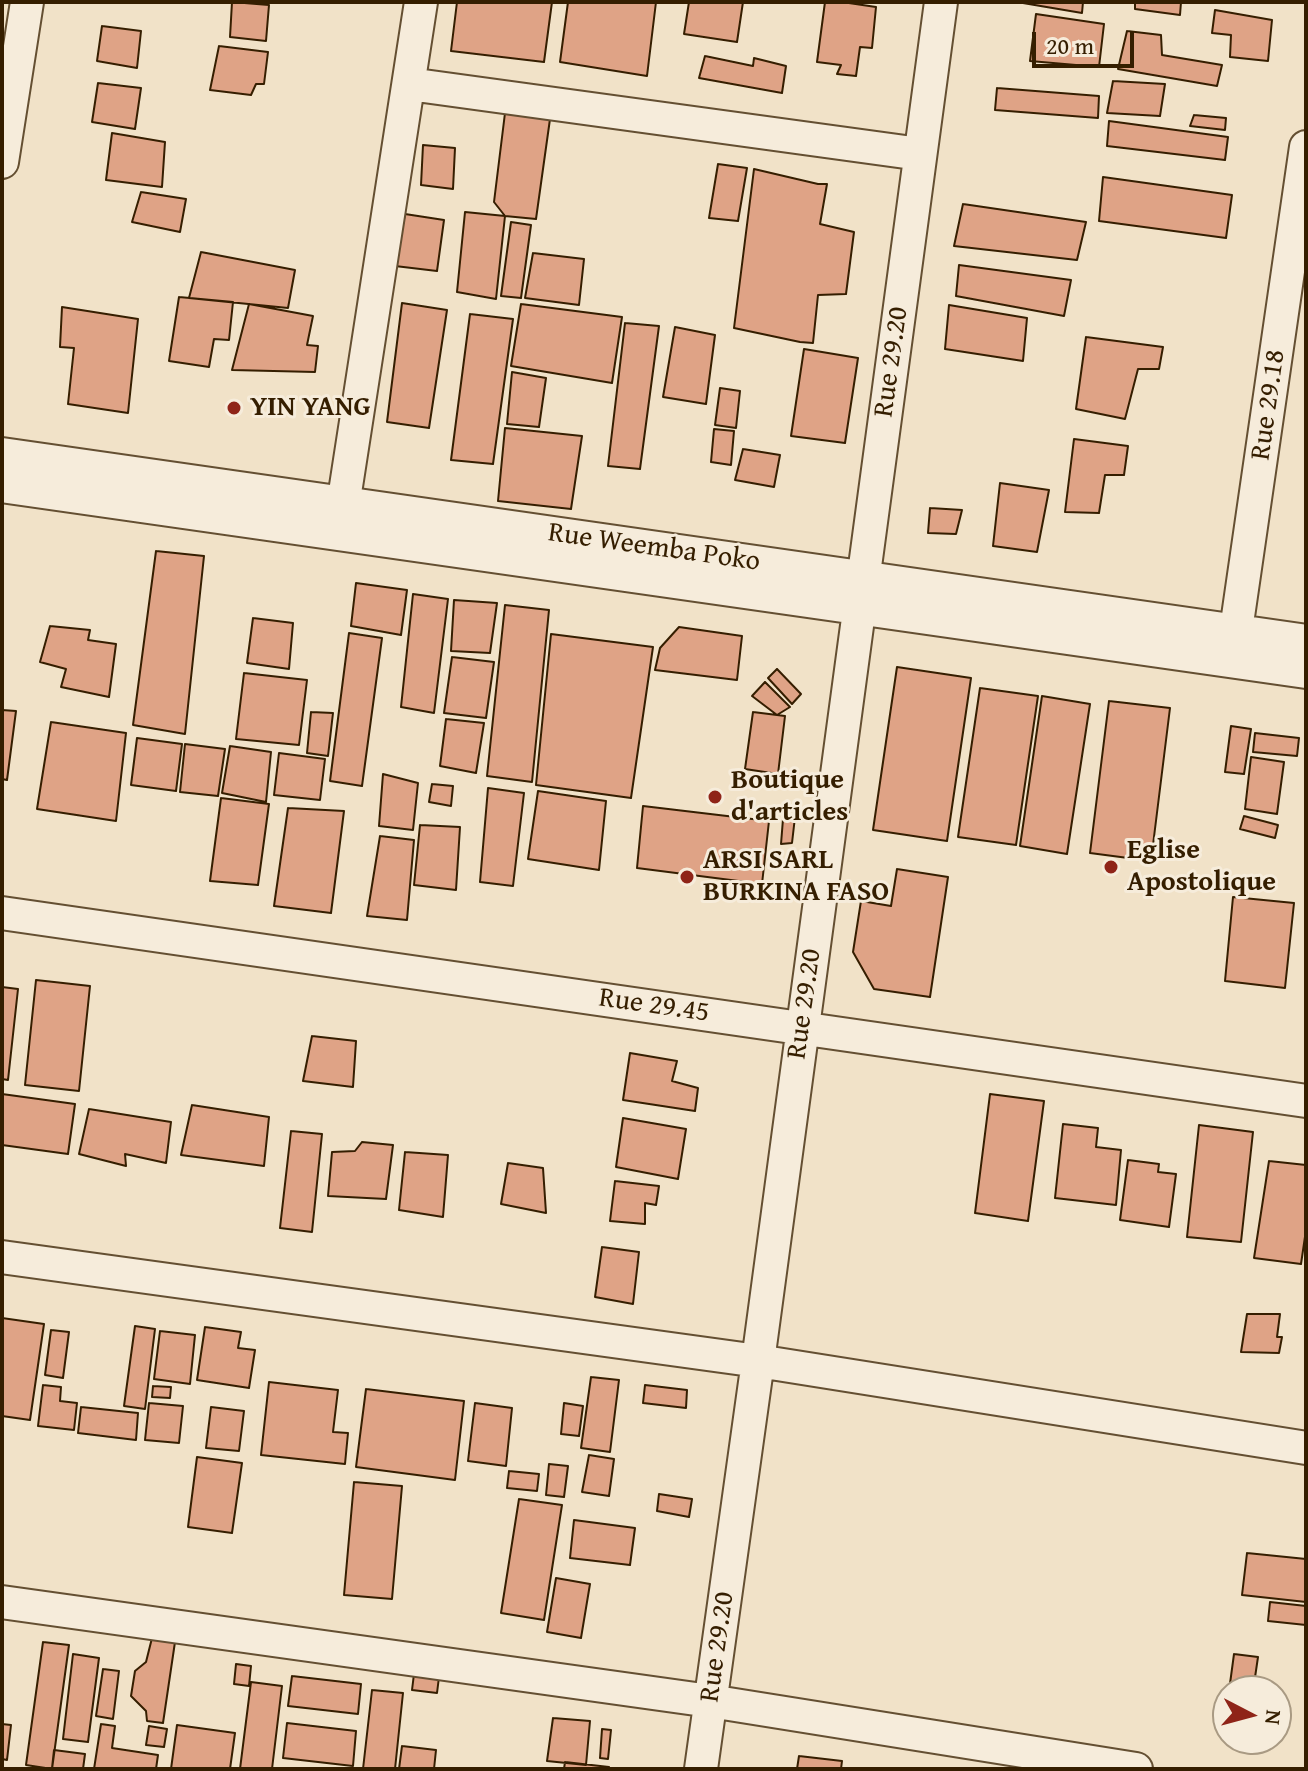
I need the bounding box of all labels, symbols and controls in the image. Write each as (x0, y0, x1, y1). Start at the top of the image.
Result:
scale bar (1036, 16, 1138, 66)
text: 20 m (1046, 28, 1094, 63)
street label: Rue 29.20 (868, 305, 916, 419)
street label: Rue 29.18 (1245, 348, 1293, 462)
place label: YIN YANG (250, 391, 370, 425)
marker: YIN YANG (225, 399, 243, 417)
street label: Rue Weemba Poko (546, 516, 762, 580)
place label: Boutique d'articles (731, 764, 848, 830)
marker: Boutique d'articles (706, 788, 724, 806)
place label: Eglise Apostolique (1127, 834, 1276, 900)
place label: ARSI SARL BURKINA FASO (703, 844, 889, 910)
marker: Eglise Apostolique (1102, 858, 1120, 876)
marker: ARSI SARL BURKINA FASO (678, 868, 696, 886)
street label: Rue 29.20 (781, 947, 829, 1061)
street label: Rue 29.45 (597, 982, 711, 1030)
street label: Rue 29.20 (694, 1590, 742, 1704)
north arrow (1212, 1675, 1292, 1755)
text: N (1257, 1708, 1291, 1726)

